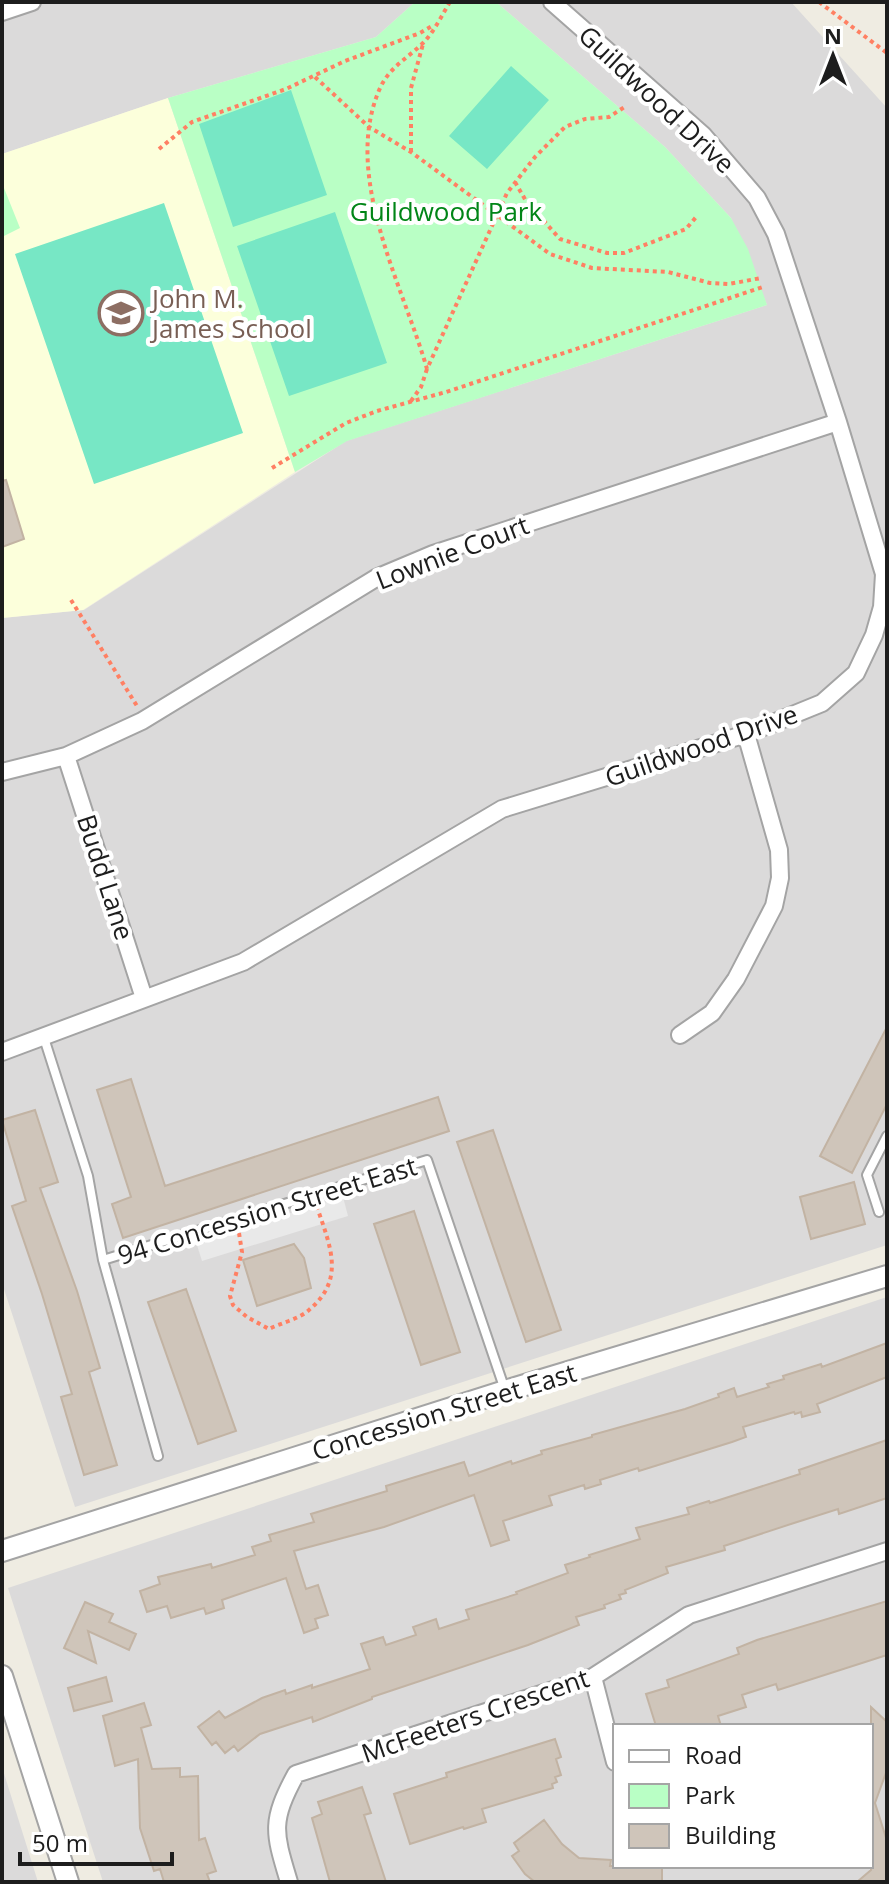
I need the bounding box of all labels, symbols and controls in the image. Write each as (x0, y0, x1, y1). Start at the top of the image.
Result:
north arrow (793, 16, 873, 96)
street label: Guildwood Drive (571, 17, 743, 181)
text: N (824, 20, 842, 50)
park label: Guildwood Park (350, 193, 543, 229)
place label: John M. James School (149, 280, 312, 346)
school or university icon: John M. James School (97, 289, 145, 337)
street label: Lownie Court (370, 506, 534, 598)
street label: Guildwood Drive (600, 695, 802, 795)
street label: Budd Lane (69, 810, 143, 944)
street label: 94 Concession Street East (113, 1147, 421, 1273)
street label: Concession Street East (307, 1354, 581, 1468)
street label: McFeeters Crescent (356, 1659, 594, 1771)
legend (613, 1724, 873, 1868)
text: Road (685, 1738, 742, 1771)
text: Park (685, 1778, 736, 1811)
scale bar (20, 1816, 172, 1866)
text: Building (685, 1818, 776, 1851)
text: 50 m (32, 1826, 88, 1859)

